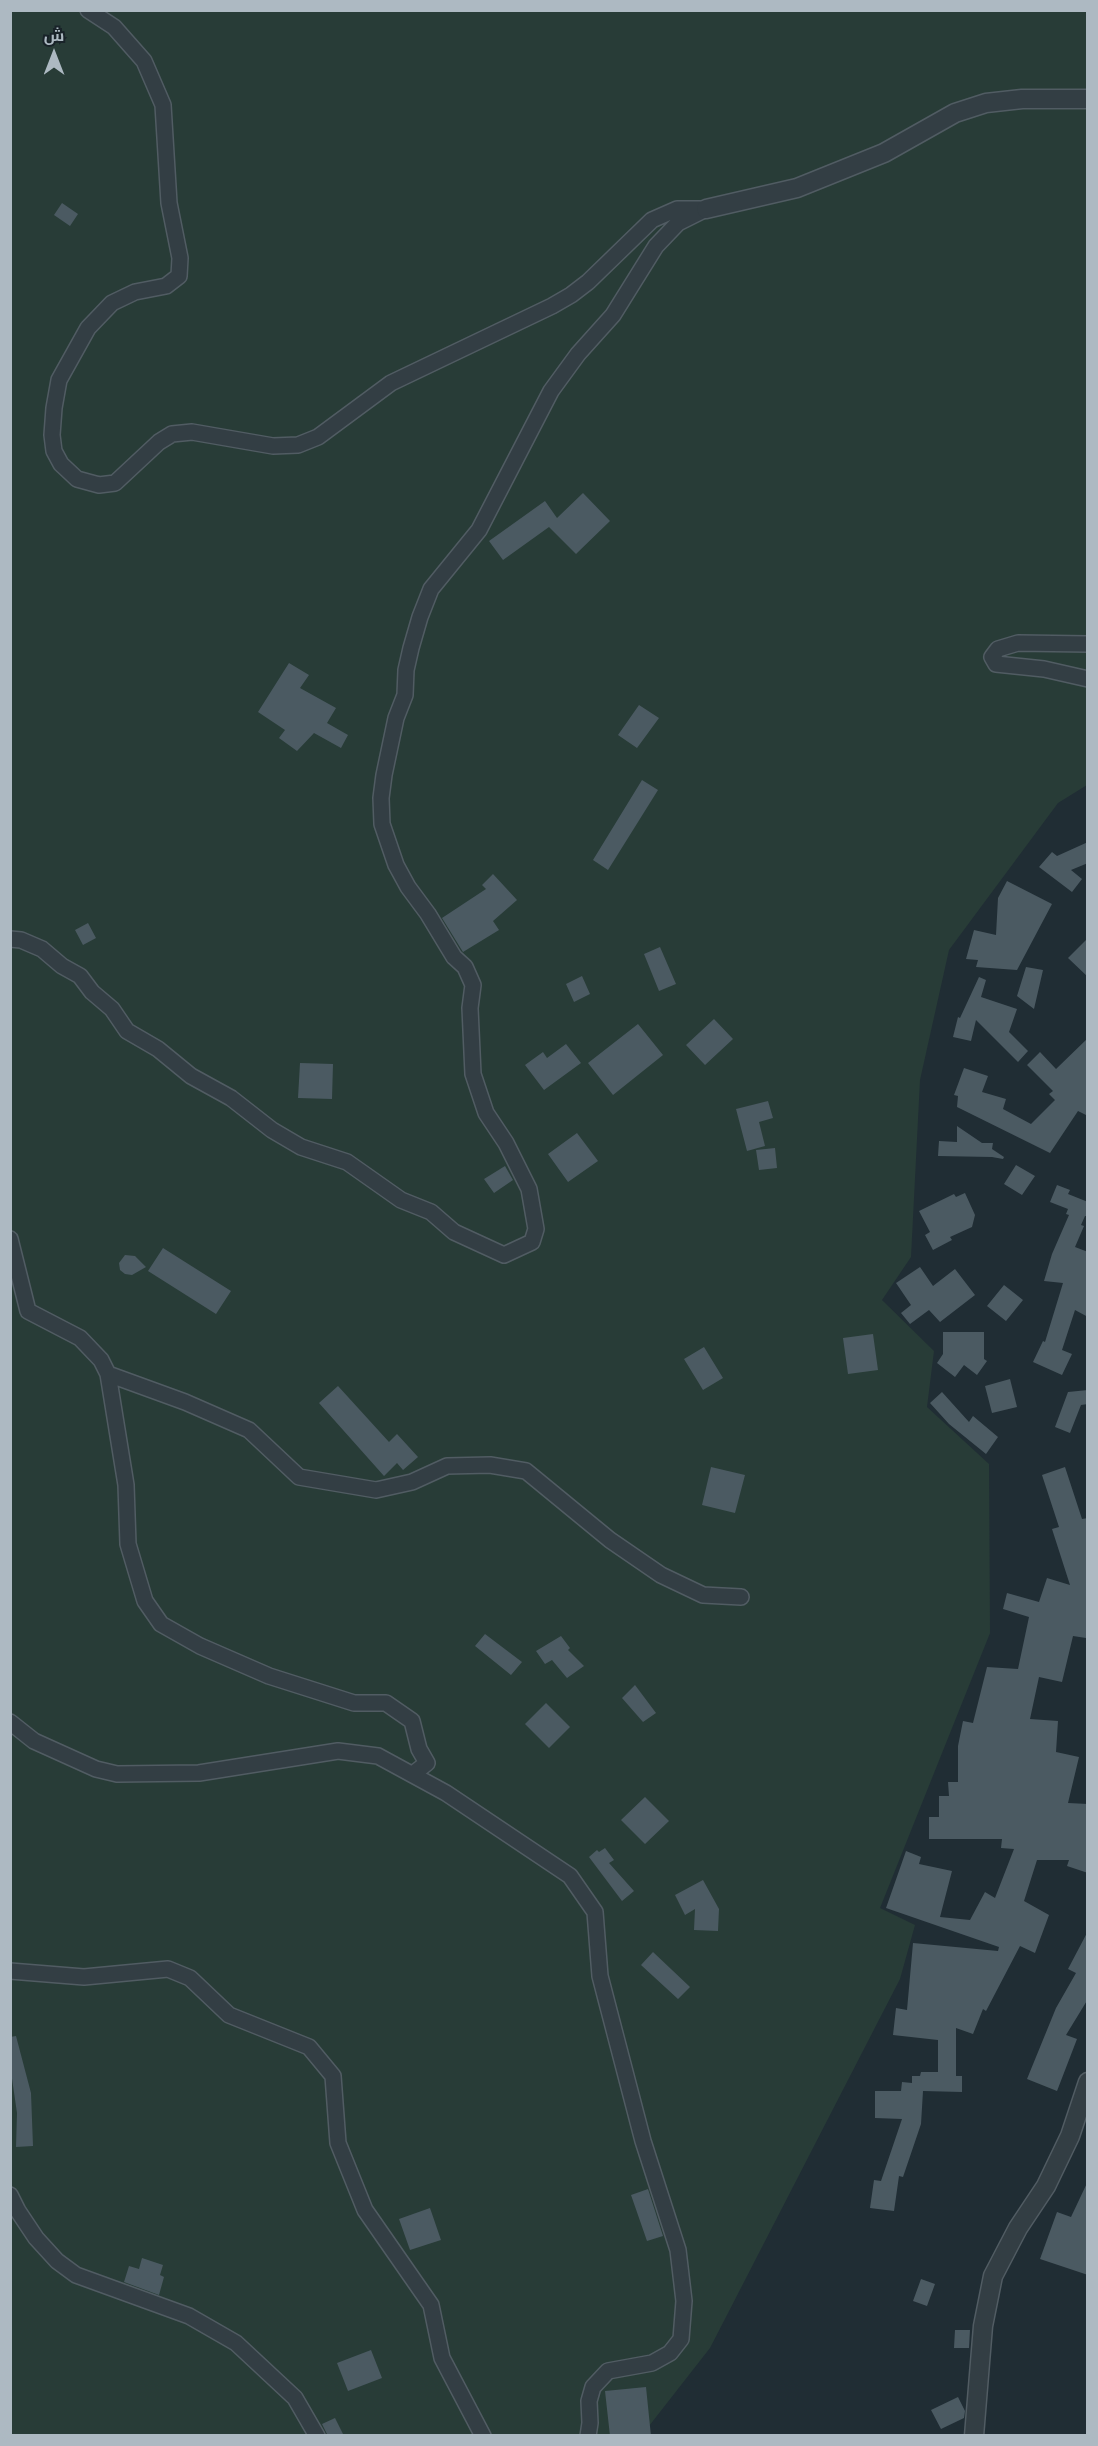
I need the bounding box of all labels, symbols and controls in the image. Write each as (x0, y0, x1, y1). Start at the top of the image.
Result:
north arrow (24, 24, 84, 84)
text: ش (44, 26, 64, 45)

